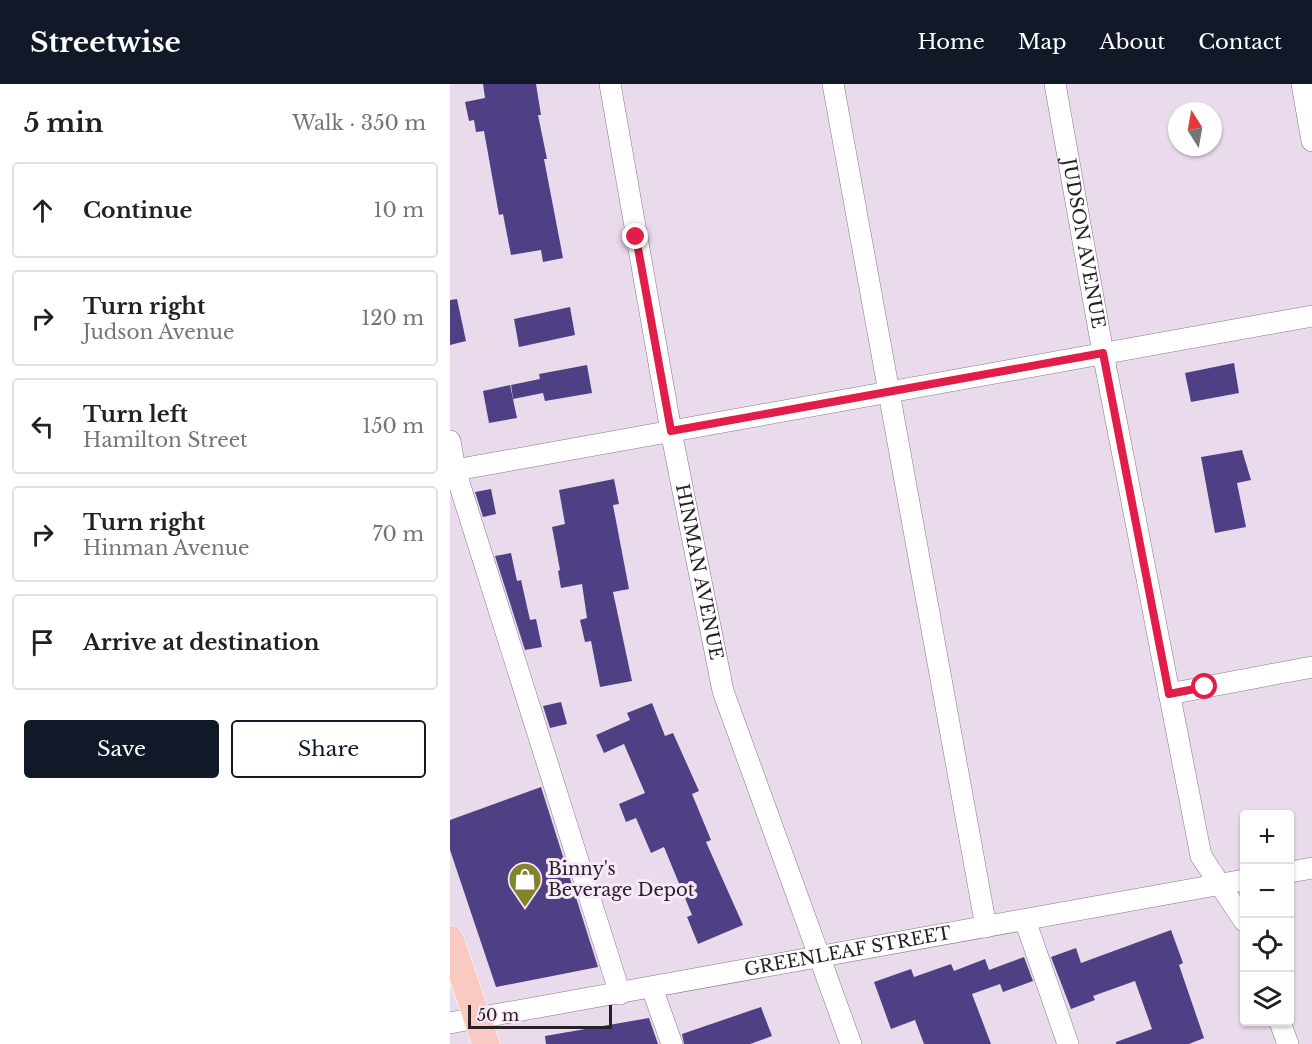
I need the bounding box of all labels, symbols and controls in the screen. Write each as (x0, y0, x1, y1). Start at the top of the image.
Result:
text: Streetwise (30, 25, 181, 60)
text: Home (918, 29, 985, 55)
text: Map (1018, 29, 1066, 55)
text: About (1099, 29, 1165, 55)
text: Contact (1198, 29, 1282, 55)
north arrow (1168, 102, 1222, 156)
text: 5 min (24, 107, 103, 139)
text: Walk · 350 m (292, 111, 426, 135)
street label: JUDSON AVENUE (1057, 155, 1109, 330)
icon: ahead (26, 194, 59, 227)
text: Continue (83, 197, 192, 224)
text: 10 m (374, 198, 424, 222)
route end (622, 223, 648, 249)
text: Turn right (83, 293, 205, 320)
icon: right (26, 302, 59, 335)
text: 120 m (361, 306, 424, 330)
text: Judson Avenue (83, 320, 234, 344)
text: Turn left (83, 401, 188, 428)
icon: left (26, 410, 59, 443)
text: 150 m (362, 414, 424, 438)
text: Hamilton Street (83, 428, 248, 452)
street label: HINMAN AVENUE (671, 482, 728, 662)
text: Turn right (83, 509, 205, 536)
icon: right (26, 518, 59, 551)
text: 70 m (372, 522, 424, 546)
text: Hinman Avenue (83, 536, 250, 560)
icon: arrive (26, 626, 59, 659)
text: Arrive at destination (83, 629, 320, 656)
route start (1191, 673, 1217, 699)
button: Save (24, 720, 219, 778)
button: Share (231, 720, 426, 778)
map controls (1240, 810, 1294, 1026)
button: + (1240, 810, 1294, 864)
place label: Binny's Beverage Depot (548, 858, 695, 901)
shop icon: Binny's Beverage Depot (507, 861, 543, 908)
button: − (1240, 864, 1294, 918)
button: locate (1240, 918, 1294, 972)
street label: GREENLEAF STREET (742, 922, 953, 981)
button: layers (1240, 972, 1294, 1026)
scale bar (468, 1002, 612, 1030)
text: 50 m (477, 1005, 519, 1025)

